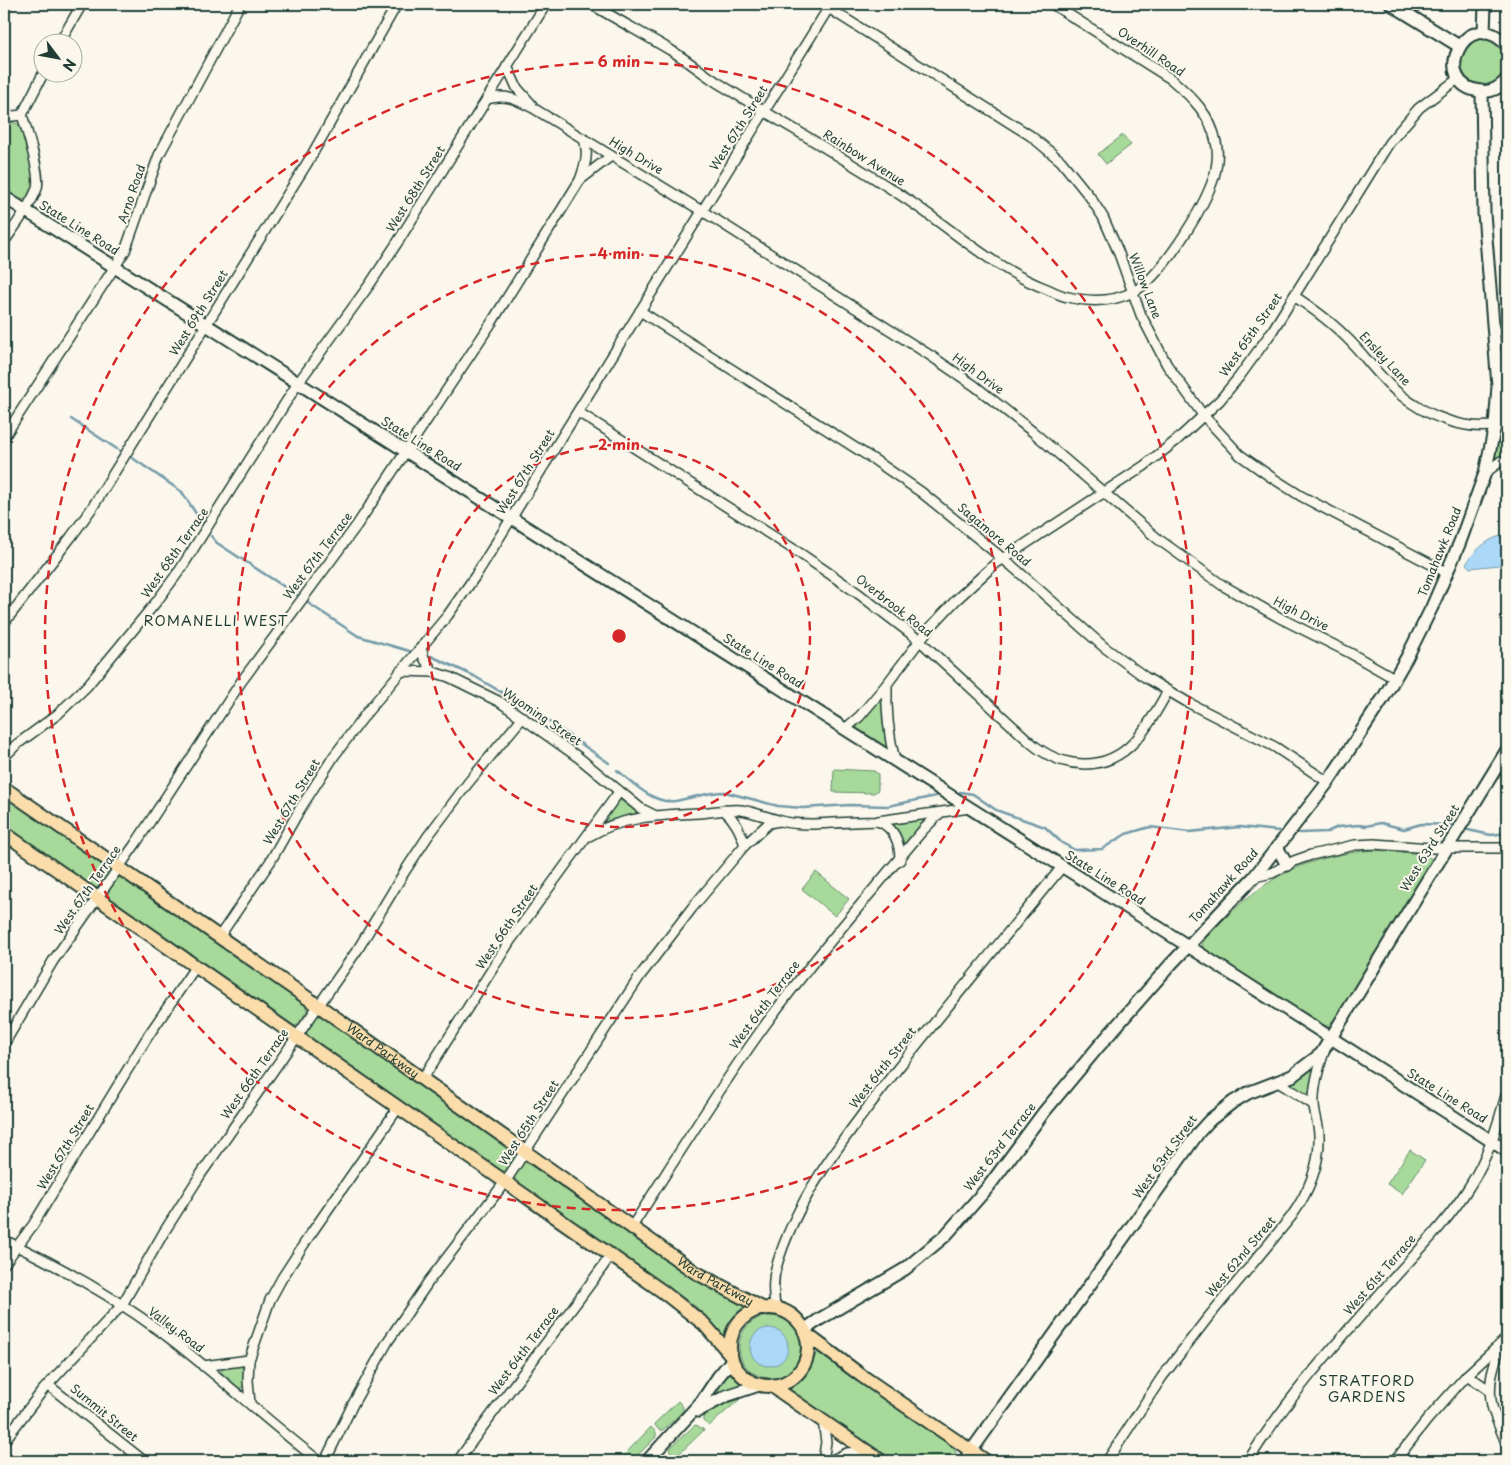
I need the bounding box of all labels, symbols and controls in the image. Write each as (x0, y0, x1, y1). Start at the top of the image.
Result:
street label: Overhill Road (1115, 22, 1189, 80)
north arrow (32, 32, 82, 82)
text: 6 min (598, 49, 640, 72)
text: N (58, 55, 81, 75)
street label: West 67th Street (705, 81, 772, 174)
street label: Rainbow Avenue (820, 125, 910, 190)
street label: High Drive (606, 132, 667, 178)
street label: West 68th Street (381, 142, 449, 235)
street label: Arno Road (113, 162, 150, 226)
street label: State Line Road (36, 195, 123, 259)
text: 4 min (598, 241, 640, 264)
street label: Willow Lane (1125, 250, 1167, 322)
street label: West 69th Street (164, 266, 232, 359)
street label: West 65th Street (1214, 289, 1286, 380)
street label: Ensley Lane (1356, 327, 1416, 390)
street label: High Drive (949, 348, 1008, 398)
street label: State Line Road (378, 411, 465, 475)
street label: West 67th Street (492, 425, 559, 518)
text: 2 min (598, 432, 640, 455)
street label: Sagamore Road (954, 498, 1035, 570)
street label: West 68th Terrace (136, 504, 212, 601)
street label: Tomahawk Road (1413, 504, 1465, 599)
street label: West 67th Terrace (278, 508, 356, 603)
street label: Overbrook Road (852, 570, 937, 641)
street label: High Drive (1271, 591, 1332, 635)
district label: ROMANELLI WEST (144, 610, 288, 631)
centre of rings (610, 627, 628, 645)
street label: State Line Road (720, 628, 807, 692)
street label: Wyoming Street (499, 683, 586, 750)
street label: West 67th Street (258, 755, 324, 848)
street label: West 63rd Street (1395, 800, 1463, 895)
street label: West 67th Terrace (50, 841, 125, 938)
street label: Tomahawk Road (1185, 844, 1262, 927)
street label: State Line Road (1062, 845, 1149, 909)
street label: West 66th Street (471, 880, 542, 973)
street label: West 64th Terrace (725, 956, 804, 1053)
street label: Ward Parkway (343, 1018, 423, 1082)
street label: West 64th Street (845, 1023, 920, 1112)
street label: West 66th Terrace (216, 1024, 292, 1122)
street label: State Line Road (1404, 1063, 1491, 1127)
street label: West 65th Street (494, 1076, 563, 1169)
street label: West 63rd Terrace (959, 1098, 1039, 1194)
street label: West 67th Street (32, 1100, 98, 1193)
street label: West 63rd Street (1128, 1111, 1201, 1202)
street label: West 62nd Street (1201, 1212, 1280, 1301)
street label: West 61st Terrace (1339, 1230, 1419, 1319)
street label: Ward Parkway (674, 1252, 757, 1310)
street label: Valley Road (145, 1302, 208, 1356)
street label: West 64th Terrace (484, 1302, 563, 1399)
district label: STRATFORD GARDENS (1319, 1370, 1415, 1407)
street label: Summit Street (67, 1379, 143, 1445)

